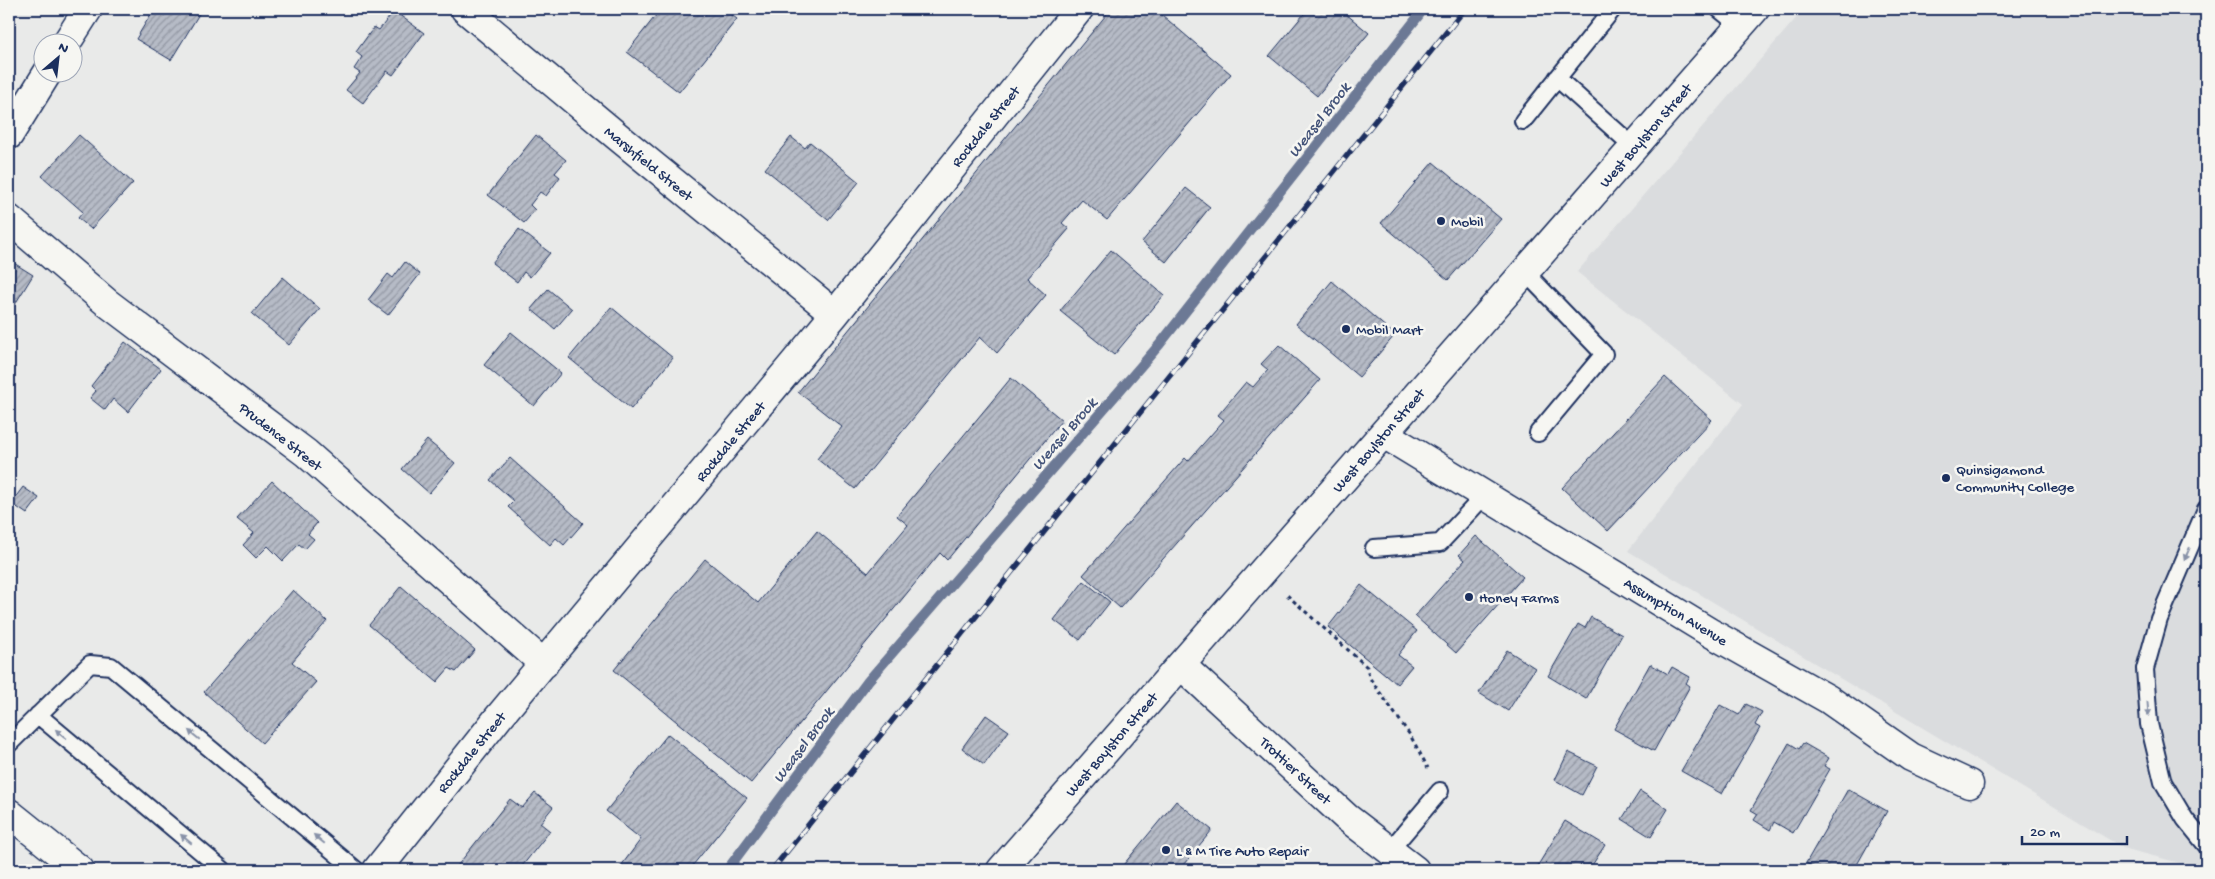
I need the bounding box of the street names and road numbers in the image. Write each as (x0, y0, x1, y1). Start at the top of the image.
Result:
street label: West Boylston Street (1596, 79, 1698, 192)
street label: Rockdale Street (948, 82, 1026, 171)
street label: Marshfield Street (600, 123, 697, 207)
street label: West Boylston Street (1329, 384, 1431, 497)
street label: Rockdale Street (693, 397, 771, 486)
street label: Prudence Street (234, 399, 326, 477)
street label: Assumption Avenue (1620, 575, 1730, 651)
street label: West Boylston Street (1062, 688, 1164, 801)
street label: Rockdale Street (434, 708, 512, 797)
street label: Trottier Street (1255, 733, 1335, 810)

